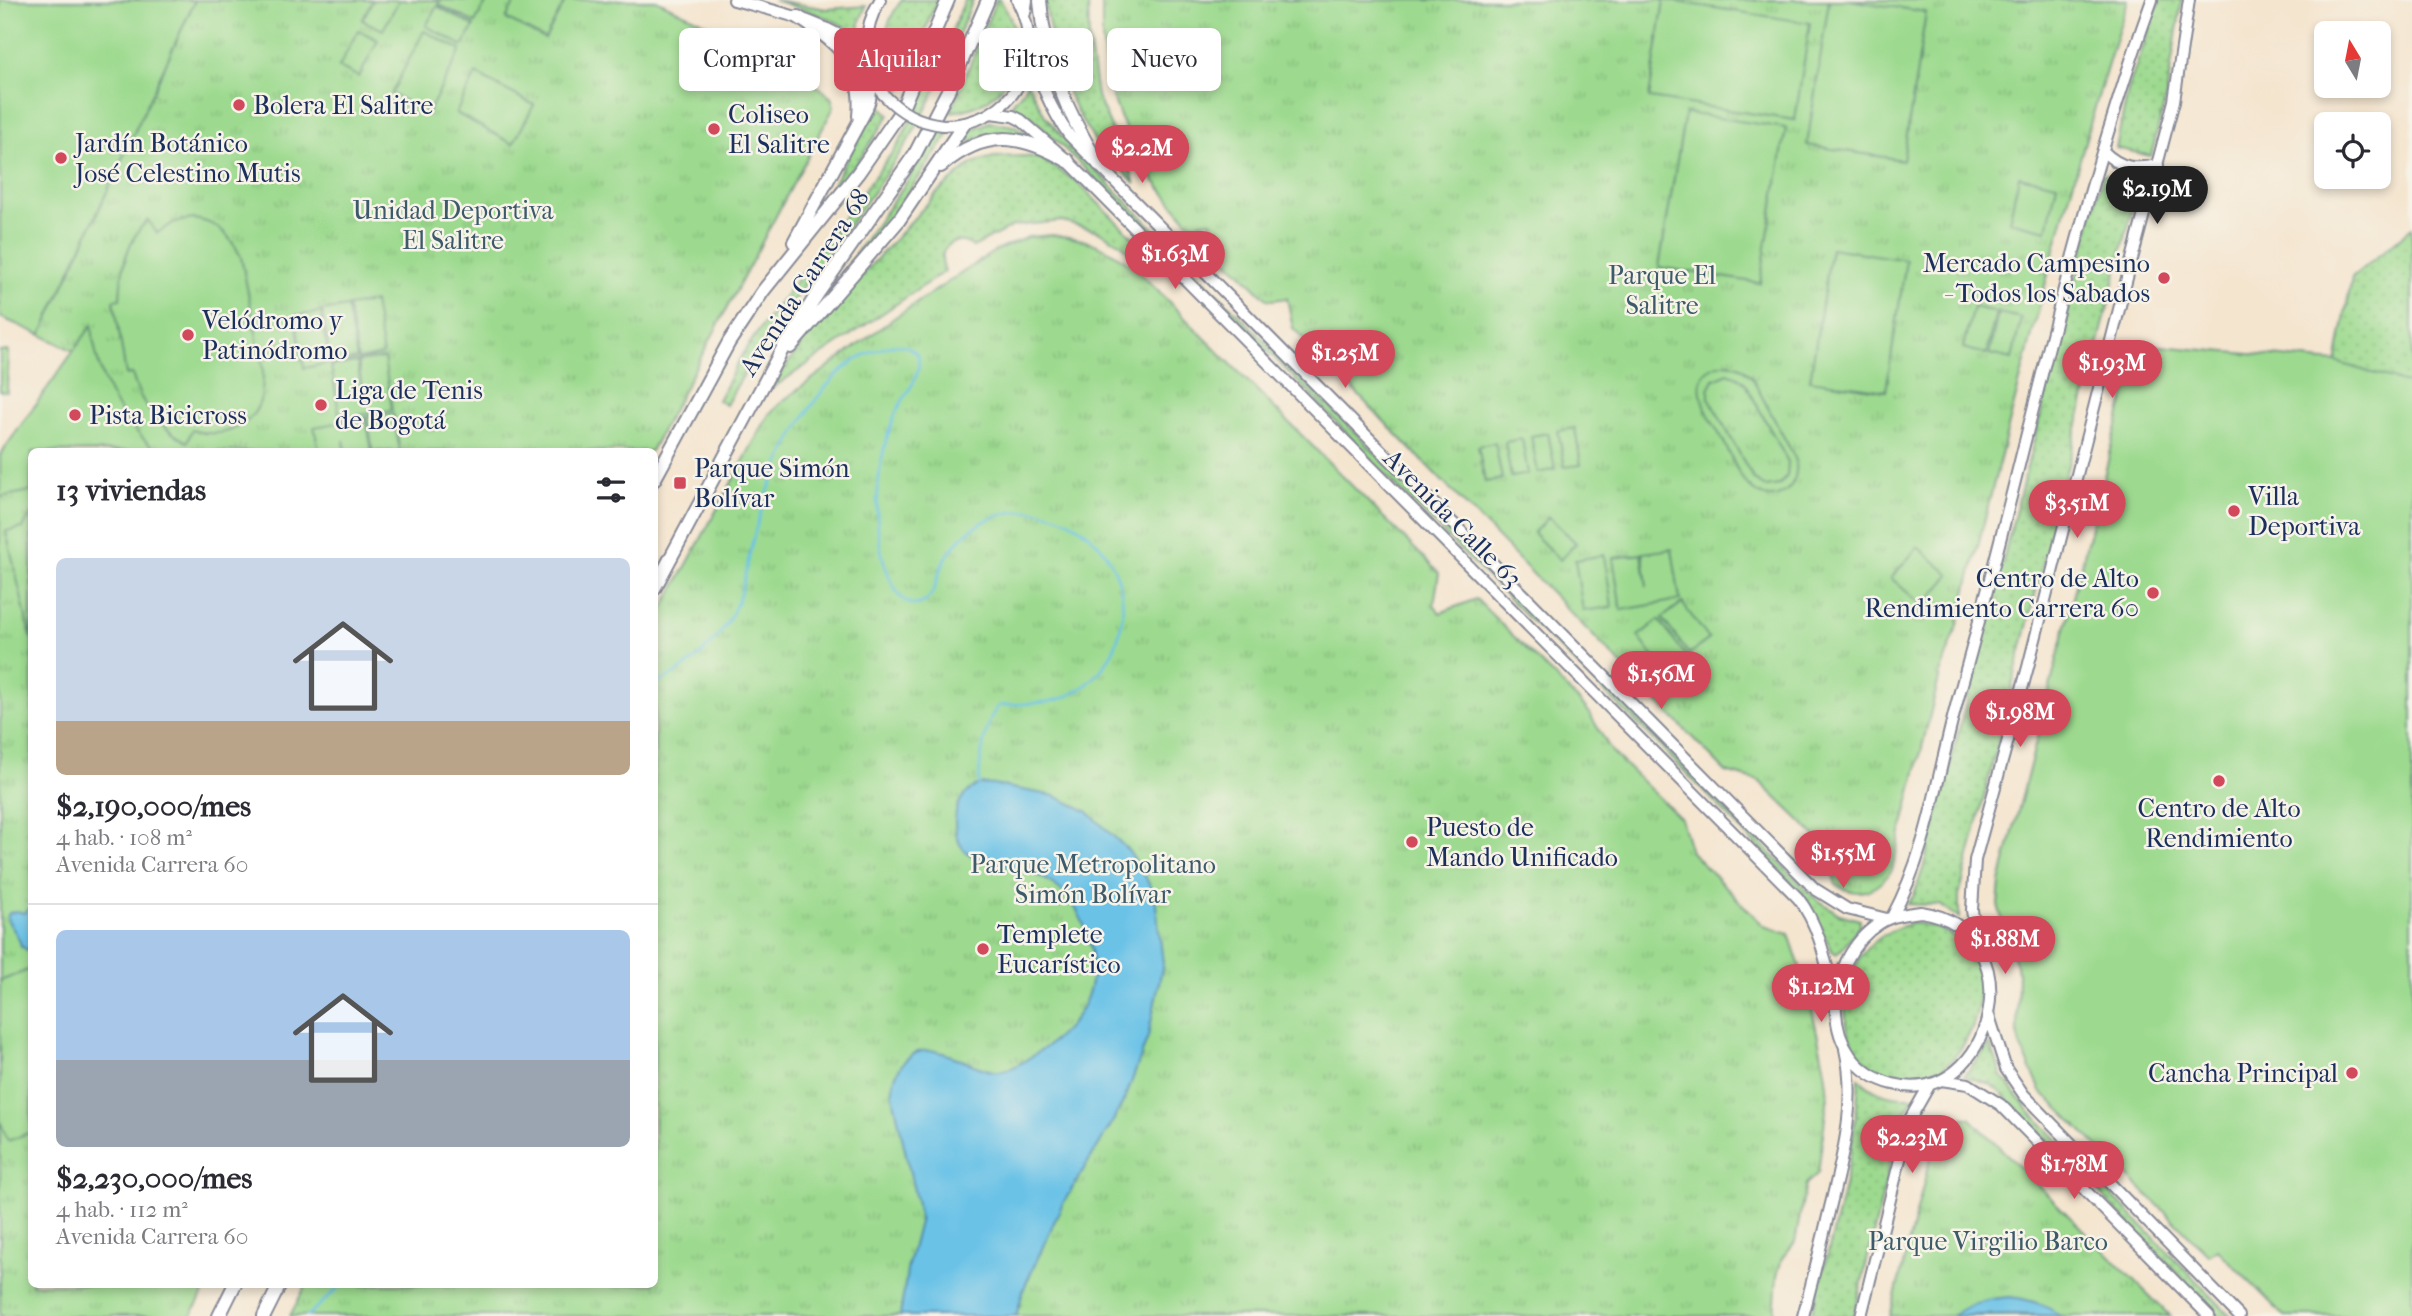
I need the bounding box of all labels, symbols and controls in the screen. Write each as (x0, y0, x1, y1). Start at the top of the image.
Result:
north arrow (2314, 21, 2390, 98)
map controls (2314, 21, 2391, 189)
chip: Comprar (679, 28, 820, 91)
chip: Alquilar (834, 28, 965, 91)
chip: Filtros (979, 28, 1093, 91)
chip: Nuevo (1107, 28, 1221, 91)
place label: Bolera El Salitre (253, 90, 433, 121)
marker: Bolera El Salitre (231, 97, 247, 113)
place label: Coliseo El Salitre (728, 99, 830, 160)
button: locate (2314, 112, 2391, 189)
marker: Coliseo El Salitre (706, 121, 722, 137)
pin: $2.2M (1093, 125, 1191, 185)
place label: Jardín Botánico José Celestino Mutis (73, 128, 301, 189)
text: $2.2M (1111, 134, 1173, 161)
marker: Jardín Botánico José Celestino Mutis (53, 150, 69, 166)
pin: $2.19M (2100, 166, 2214, 226)
text: $2.19M (2122, 175, 2192, 202)
street label: Avenida Carrera 68 (732, 183, 876, 382)
park label: Unidad Deportiva El Salitre (352, 195, 554, 256)
pin: $1.63M (1118, 232, 1232, 291)
text: $1.63M (1141, 240, 1209, 267)
place label: Mercado Campesino - Todos los Sabados (1923, 248, 2150, 309)
park label: Parque El Salitre (1608, 260, 1716, 321)
marker: Mercado Campesino - Todos los Sabados (2156, 270, 2172, 286)
place label: Velódromo y Patinódromo (201, 305, 347, 366)
marker: Velódromo y Patinódromo (180, 327, 196, 343)
pin: $1.25M (1288, 330, 1402, 390)
text: $1.25M (1311, 339, 1379, 366)
pin: $1.93M (2055, 340, 2169, 400)
text: $1.93M (2078, 349, 2146, 376)
place label: Liga de Tenis de Bogotá (335, 375, 483, 436)
marker: Liga de Tenis de Bogotá (313, 397, 329, 413)
place label: Pista Bicicross (89, 400, 247, 431)
marker: Pista Bicicross (67, 407, 83, 423)
street label: Avenida Calle 63 (1376, 442, 1528, 594)
place label: Parque Simón Bolívar (694, 453, 850, 514)
icon: filters (592, 471, 630, 509)
text: 13 viviendas (56, 473, 206, 508)
marker: Parque Simón Bolívar (672, 475, 688, 491)
pin: $3.51M (2020, 480, 2134, 540)
place label: Villa Deportiva (2247, 481, 2361, 542)
text: $3.51M (2045, 489, 2109, 516)
marker: Villa Deportiva (2226, 503, 2242, 519)
place label: Centro de Alto Rendimiento Carrera 60 (1864, 563, 2139, 624)
marker: Centro de Alto Rendimiento Carrera 60 (2145, 585, 2161, 601)
icon: home (280, 603, 406, 729)
pin: $1.56M (1604, 652, 1718, 711)
text: $1.56M (1627, 660, 1695, 687)
pin: $1.98M (1963, 690, 2077, 749)
text: $1.98M (1985, 698, 2055, 725)
marker: Centro de Alto Rendimiento (2211, 773, 2227, 789)
text: $2,190,000/mes (56, 789, 251, 824)
place label: Centro de Alto Rendimiento (2137, 793, 2301, 854)
place label: Puesto de Mando Unificado (1426, 812, 1618, 873)
text: 4 hab. · 108 m² (56, 824, 192, 851)
pin: $1.55M (1786, 830, 1900, 890)
marker: Puesto de Mando Unificado (1404, 834, 1420, 850)
text: $1.55M (1810, 839, 1876, 866)
park label: Parque Metropolitano Simón Bolívar (970, 849, 1216, 910)
text: Avenida Carrera 60 (56, 851, 248, 878)
pin: $1.88M (1948, 916, 2062, 976)
place label: Templete Eucarístico (997, 919, 1121, 980)
text: $1.88M (1970, 925, 2040, 952)
marker: Templete Eucarístico (975, 941, 991, 957)
pin: $1.12M (1764, 964, 1878, 1024)
text: $1.12M (1788, 973, 1854, 1000)
icon: home (280, 975, 406, 1101)
place label: Cancha Principal (2148, 1058, 2338, 1089)
marker: Cancha Principal (2344, 1065, 2360, 1081)
pin: $2.23M (1855, 1116, 1969, 1175)
text: $2.23M (1876, 1124, 1948, 1151)
pin: $1.78M (2017, 1142, 2131, 1201)
text: $1.78M (2040, 1150, 2108, 1177)
text: $2,230,000/mes (56, 1161, 252, 1196)
text: 4 hab. · 112 m² (56, 1196, 188, 1223)
text: Avenida Carrera 60 (56, 1223, 248, 1250)
park label: Parque Virgilio Barco (1868, 1226, 2108, 1257)

